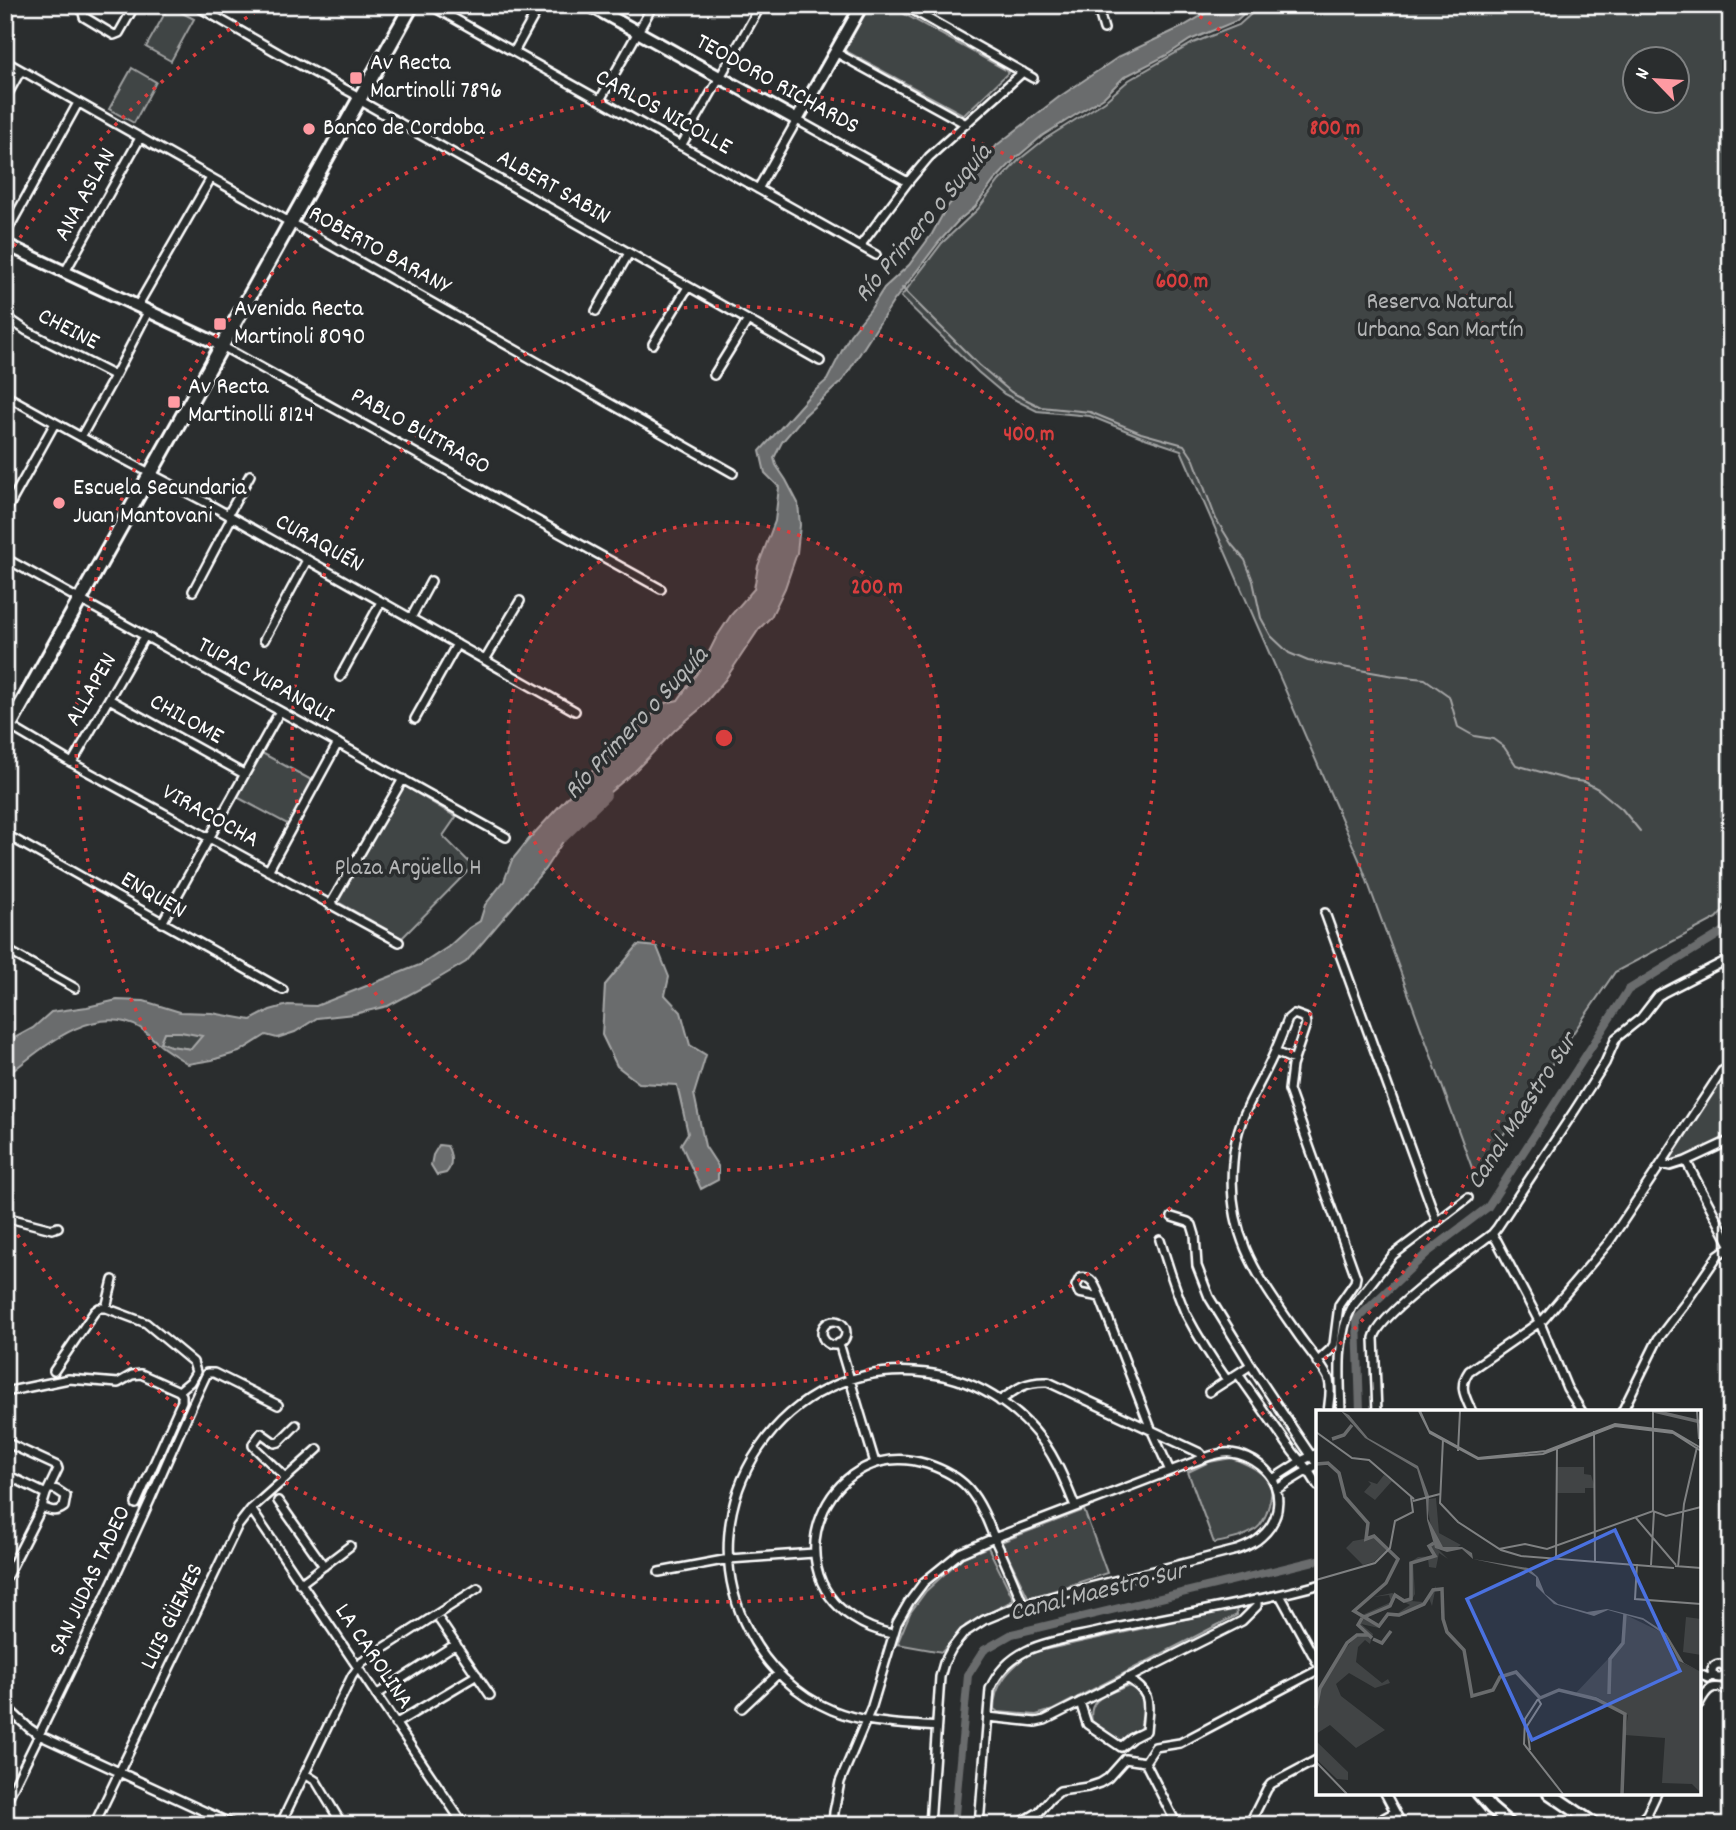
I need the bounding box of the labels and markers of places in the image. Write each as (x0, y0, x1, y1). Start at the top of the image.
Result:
place label: Av Recta Martinolli 7896 (370, 47, 502, 109)
marker: Av Recta Martinolli 7896 (348, 70, 364, 86)
place label: Banco de Cordoba (323, 112, 486, 146)
marker: Banco de Cordoba (301, 121, 317, 137)
place label: Avenida Recta Martinoli 8090 (234, 293, 366, 355)
marker: Avenida Recta Martinoli 8090 (212, 316, 228, 332)
place label: Av Recta Martinolli 8124 (188, 371, 314, 433)
marker: Av Recta Martinolli 8124 (166, 394, 182, 410)
place label: Escuela Secundaria Juan Mantovani (73, 472, 247, 534)
marker: Escuela Secundaria Juan Mantovani (51, 495, 67, 511)
centre of rings (712, 726, 736, 750)

